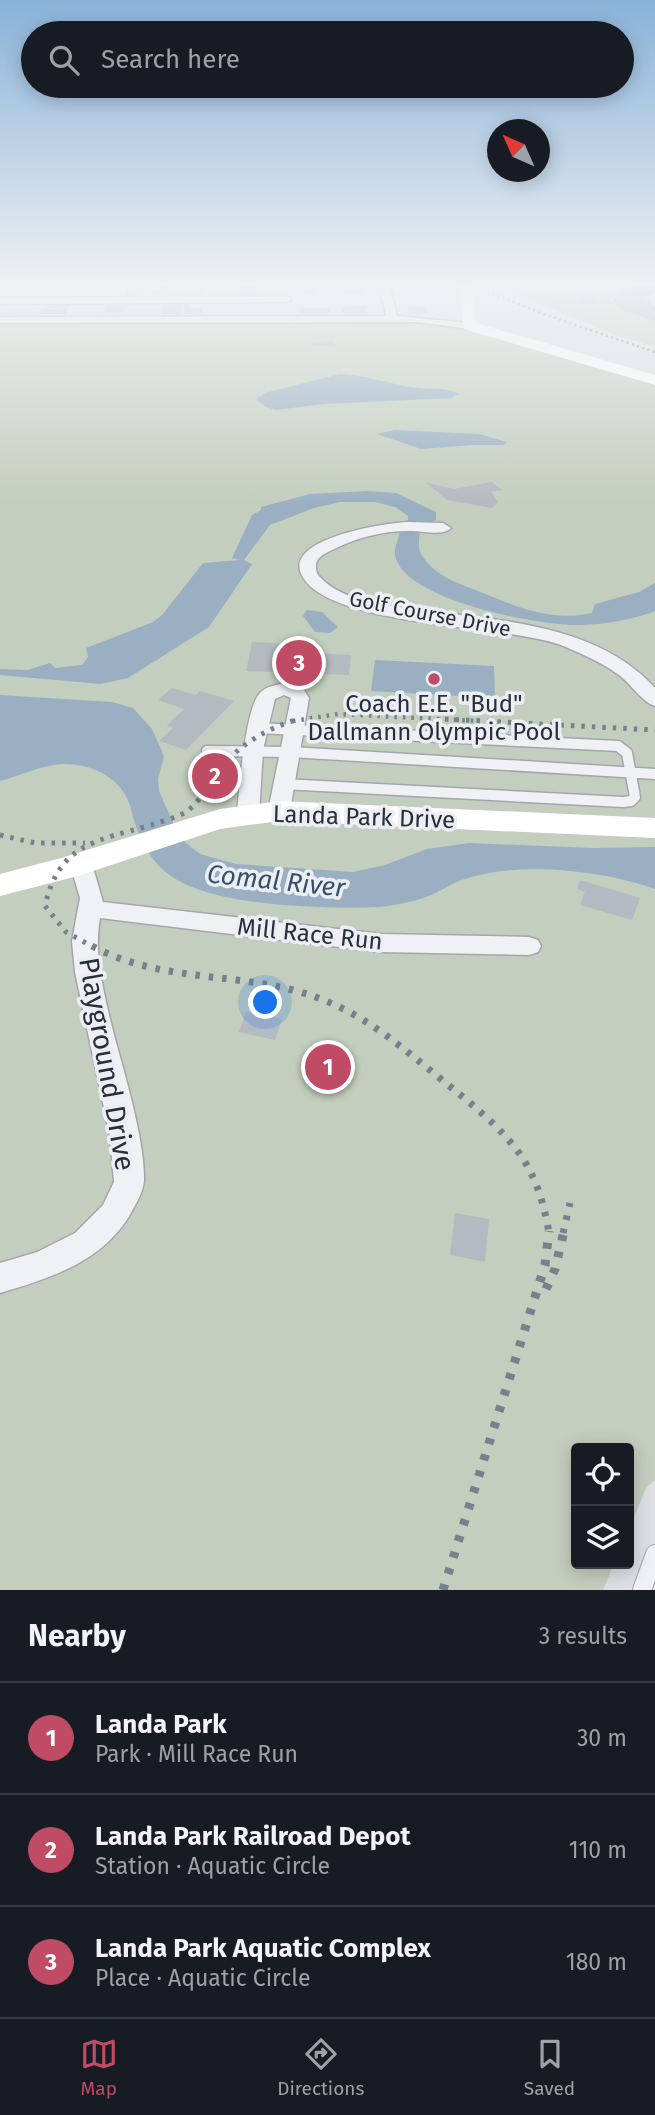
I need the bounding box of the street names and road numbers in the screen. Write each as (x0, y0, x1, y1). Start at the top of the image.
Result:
street label: Golf Course Drive (347, 586, 513, 642)
street label: Landa Park Drive (272, 800, 456, 834)
street label: Mill Race Run (236, 912, 384, 956)
street label: Playground Drive (72, 955, 142, 1173)

